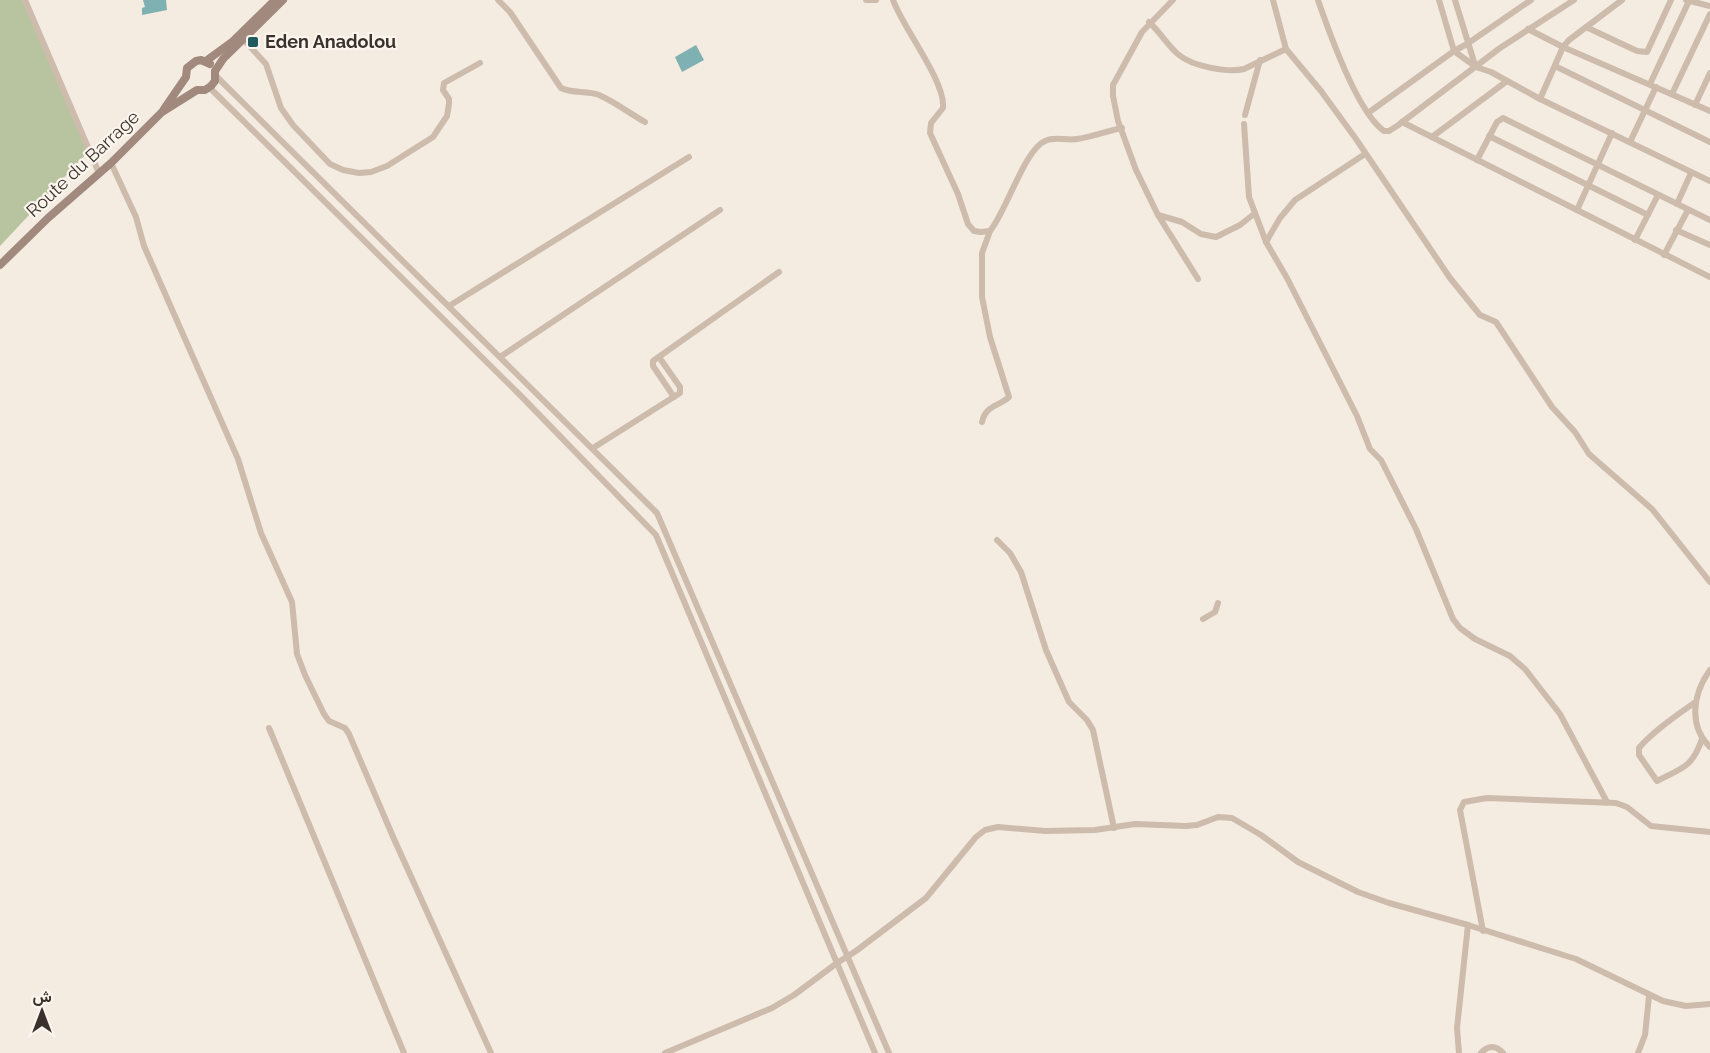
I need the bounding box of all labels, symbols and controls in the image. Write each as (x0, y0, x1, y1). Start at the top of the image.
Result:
place label: Eden Anadolou (265, 31, 396, 52)
marker: Eden Anadolou (246, 35, 260, 49)
street label: Route du Barrage (22, 106, 144, 221)
north arrow (12, 981, 72, 1041)
text: ش (32, 987, 52, 1006)

